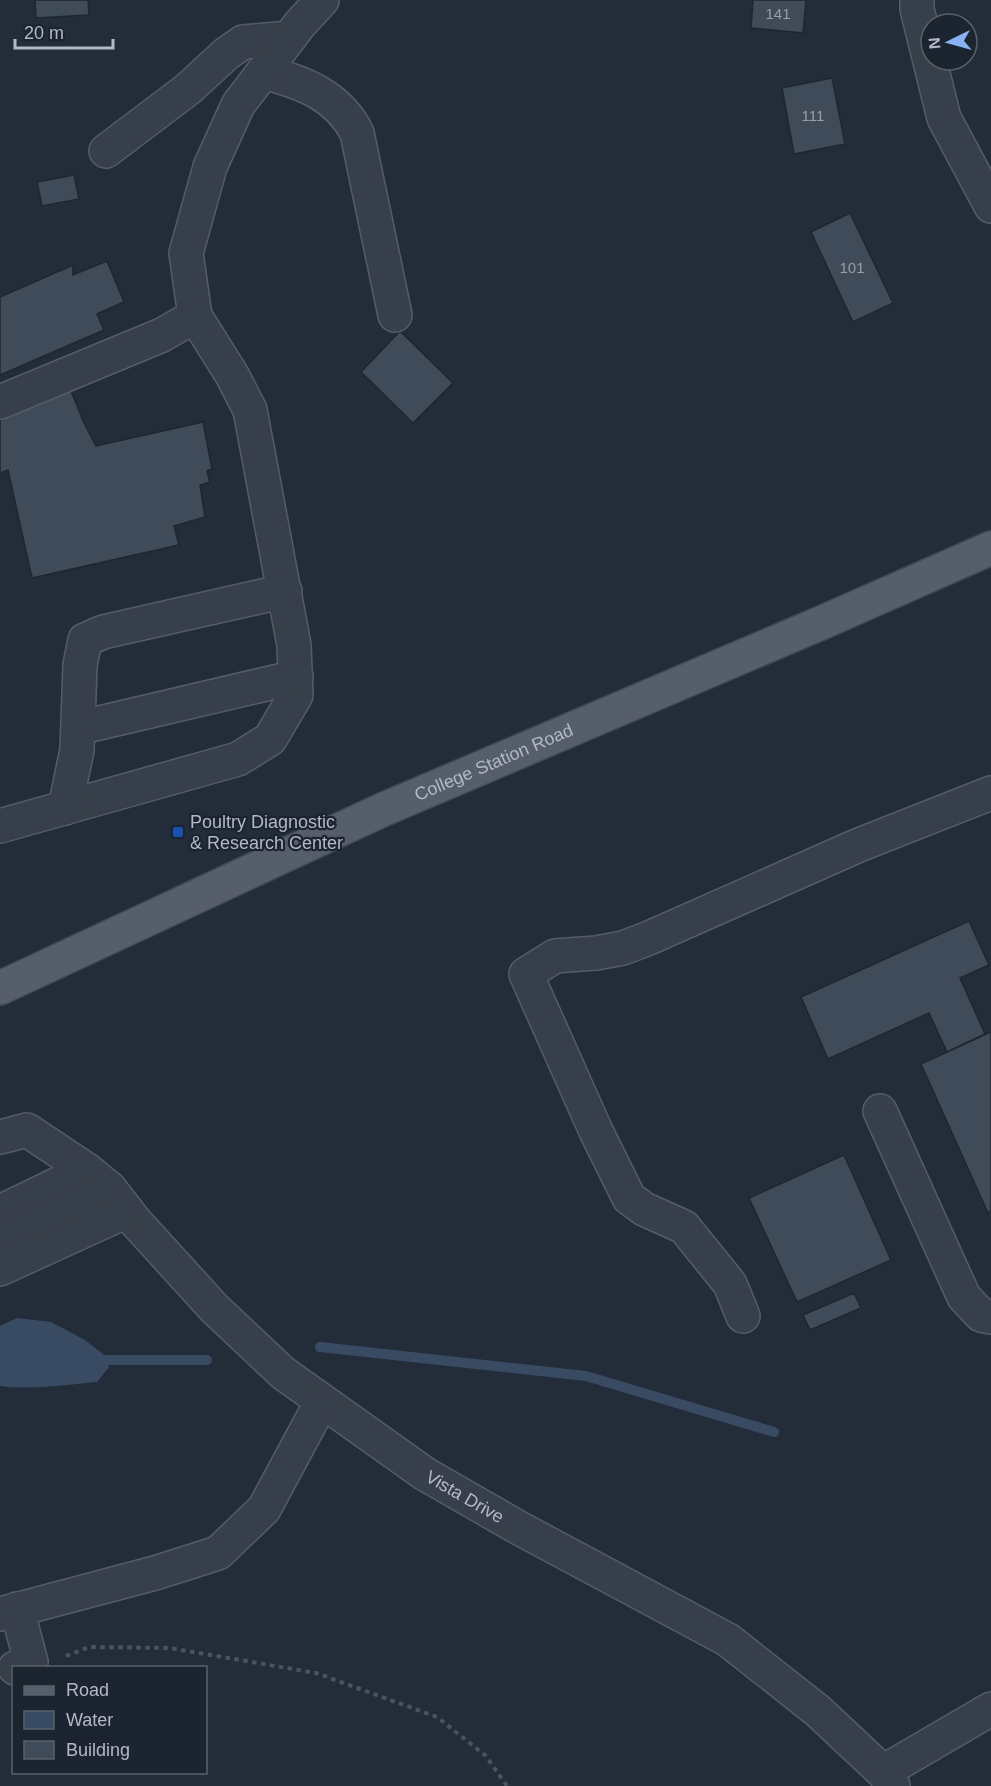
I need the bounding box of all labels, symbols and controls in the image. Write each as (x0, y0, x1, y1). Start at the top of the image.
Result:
house number: 141 (765, 5, 791, 22)
scale bar (15, 12, 112, 50)
north arrow (919, 12, 979, 72)
text: 20 m (24, 23, 64, 43)
text: N (926, 37, 944, 50)
house number: 111 (802, 107, 824, 124)
house number: 101 (839, 259, 865, 276)
street label: College Station Road (412, 720, 576, 805)
place label: Poultry Diagnostic & Research Center (190, 812, 343, 853)
marker: Poultry Diagnostic & Research Center (171, 825, 185, 839)
street label: Vista Drive (422, 1467, 507, 1527)
legend (12, 1666, 207, 1774)
text: Road (66, 1680, 109, 1700)
text: Water (66, 1710, 113, 1730)
text: Building (66, 1740, 130, 1760)

